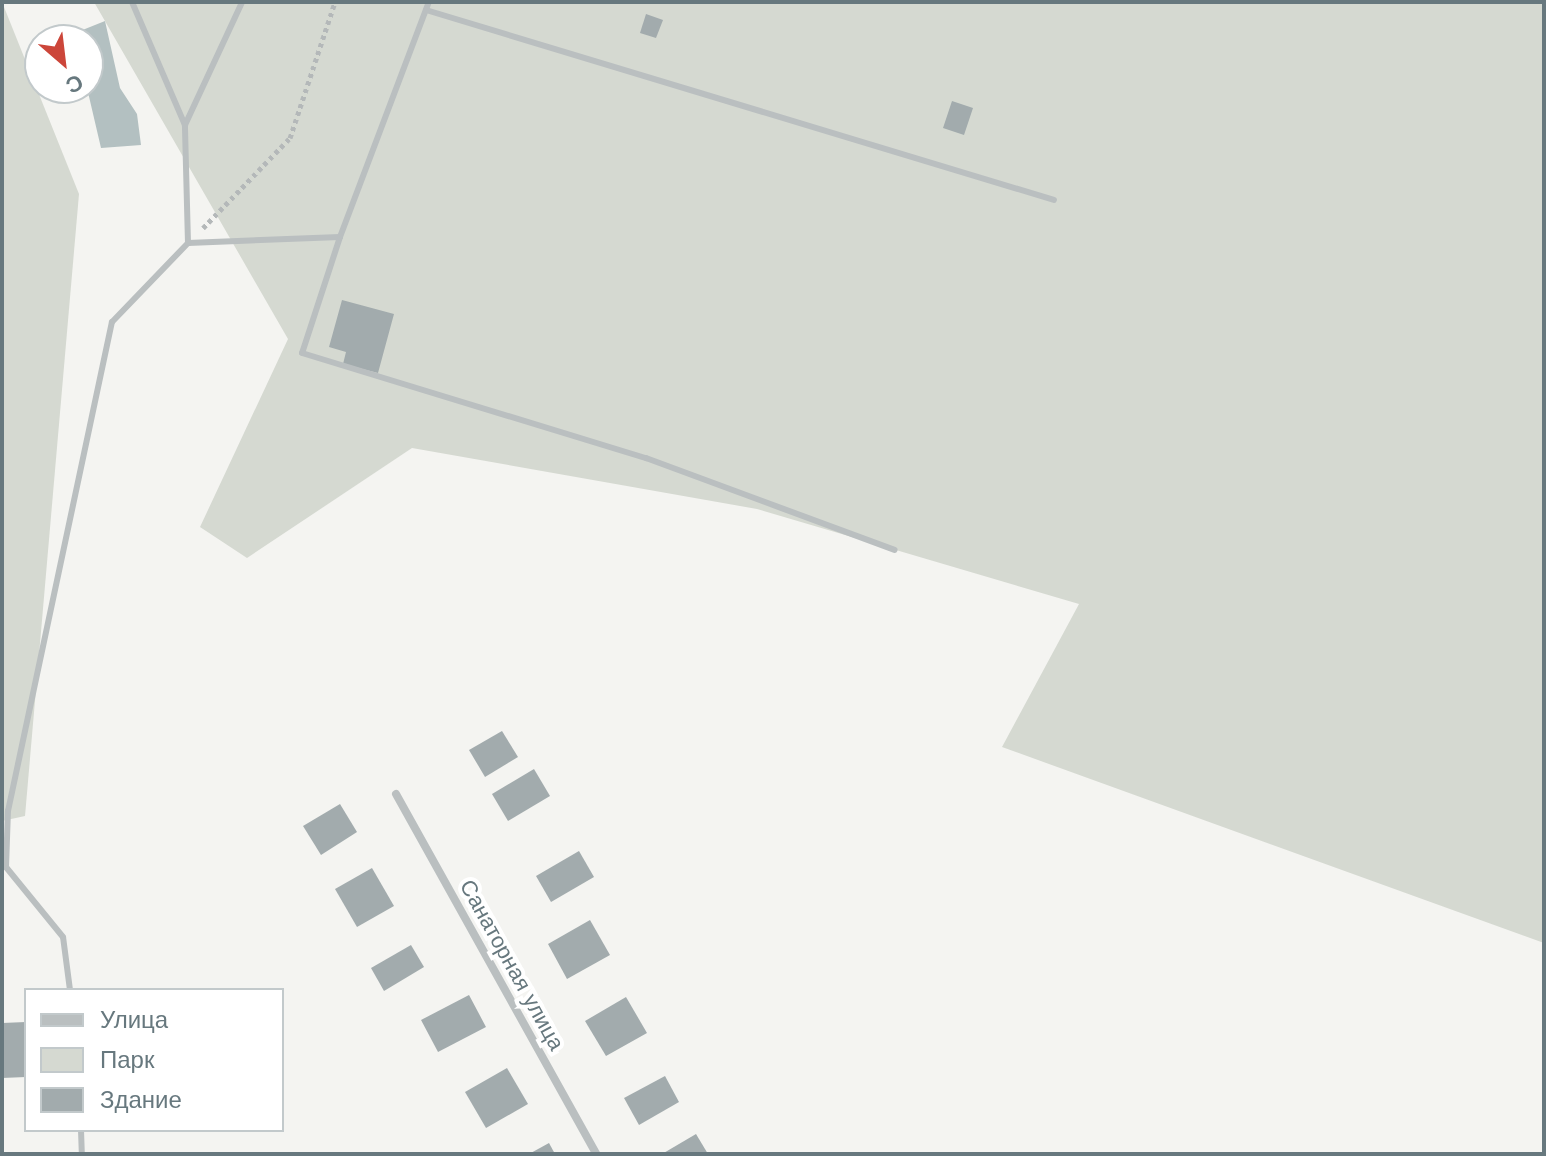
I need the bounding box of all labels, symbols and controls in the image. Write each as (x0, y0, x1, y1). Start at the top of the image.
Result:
north arrow (24, 24, 104, 104)
text: С (62, 69, 87, 99)
street label: Санаторная улица (454, 875, 570, 1055)
legend (24, 988, 284, 1132)
text: Улица (100, 1006, 168, 1034)
text: Парк (100, 1046, 154, 1074)
text: Здание (100, 1086, 182, 1114)

